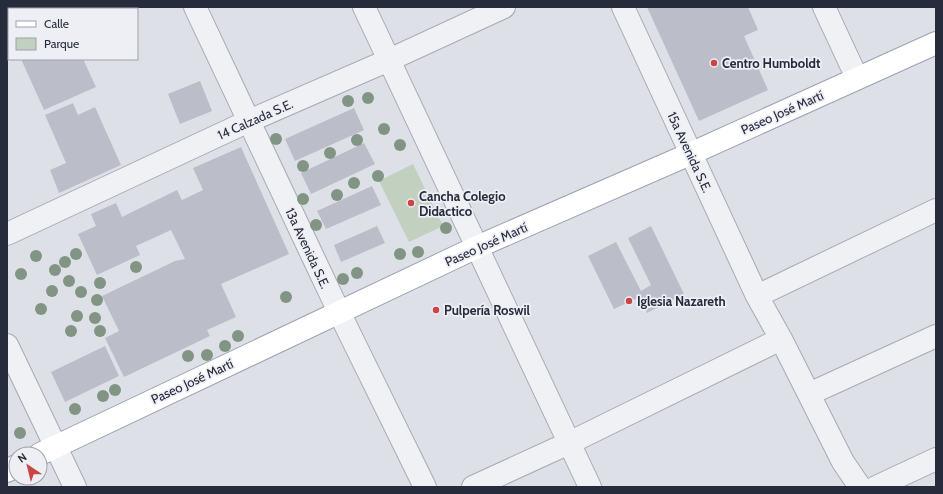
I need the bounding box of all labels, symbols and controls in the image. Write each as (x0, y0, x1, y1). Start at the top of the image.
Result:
legend (8, 8, 138, 60)
text: Calle (44, 16, 69, 31)
text: Parque (44, 36, 79, 51)
place label: Centro Humboldt (722, 55, 821, 71)
marker: Centro Humboldt (709, 58, 719, 68)
street label: Paseo José Martí (738, 87, 826, 137)
street label: 14 Calzada S.E. (215, 95, 295, 143)
street label: 15a Avenida S.E. (664, 109, 716, 195)
place label: Cancha Colegio Didactico (419, 188, 506, 219)
marker: Cancha Colegio Didactico (406, 198, 416, 208)
street label: 13a Avenida S.E. (282, 205, 334, 291)
street label: Paseo José Martí (442, 219, 530, 269)
place label: Iglesia Nazareth (637, 293, 726, 309)
marker: Iglesia Nazareth (624, 296, 634, 306)
place label: Pulpería Roswil (444, 302, 531, 318)
marker: Pulpería Roswil (431, 305, 441, 315)
street label: Paseo José Martí (148, 355, 236, 407)
north arrow (8, 446, 48, 486)
text: N (15, 450, 29, 466)

